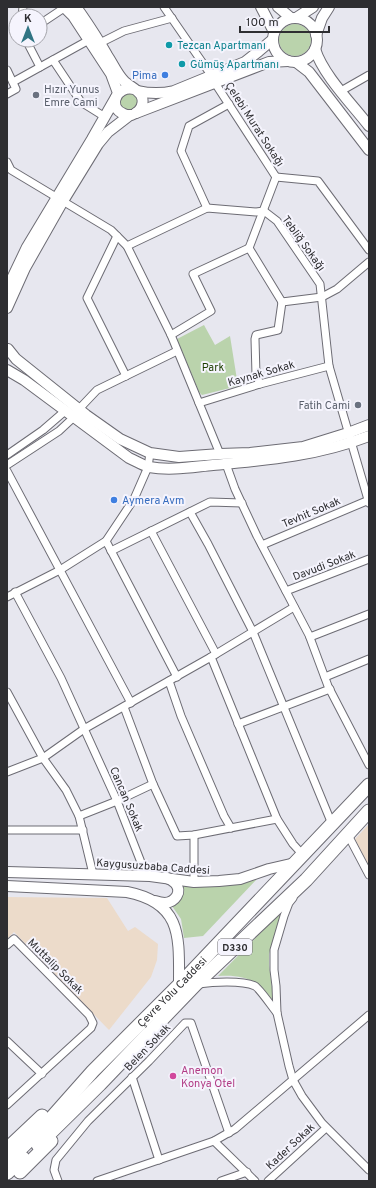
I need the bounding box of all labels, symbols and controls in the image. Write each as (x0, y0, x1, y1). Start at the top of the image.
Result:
north arrow (8, 8, 48, 48)
scale bar (240, 8, 329, 34)
text: K (24, 12, 32, 26)
text: 100 m (246, 15, 279, 31)
place label: Tezcan Apartmanı (177, 39, 266, 53)
marker: Tezcan Apartmanı (164, 40, 174, 50)
place label: Gümüş Apartmanı (190, 58, 279, 72)
marker: Gümüş Apartmanı (177, 59, 187, 69)
place label: Pima (132, 69, 157, 83)
marker: Pima (160, 70, 170, 80)
street label: Çelebi Murat Sokağı (222, 80, 287, 169)
place label: Hızır Yunus Emre Cami (44, 83, 100, 110)
marker: Hızır Yunus Emre Cami (31, 90, 41, 100)
street label: Tebliğ Sokağı (278, 213, 328, 274)
street label: Kaynak Sokak (226, 358, 297, 390)
park label: Park (202, 361, 225, 375)
place label: Fatih Cami (298, 399, 350, 413)
marker: Fatih Cami (353, 400, 363, 410)
place label: Aymera Avm (122, 494, 184, 508)
street label: Tevhit Sokak (280, 494, 343, 532)
marker: Aymera Avm (109, 495, 119, 505)
street label: Davudi Sokak (291, 547, 358, 584)
street label: Cancan Sokak (106, 765, 146, 834)
street label: Kaygusuzbaba Caddesi (96, 856, 210, 878)
street label: Muttalip Sokak (25, 936, 86, 998)
road number: D330 (218, 939, 252, 955)
street label: Çevre Yolu Caddesi (135, 954, 210, 1031)
street label: Belen Sokak (122, 1021, 174, 1074)
place label: Anemon Konya Otel (181, 1064, 235, 1091)
marker: Anemon Konya Otel (168, 1071, 178, 1081)
street label: Kader Sokak (263, 1120, 318, 1173)

